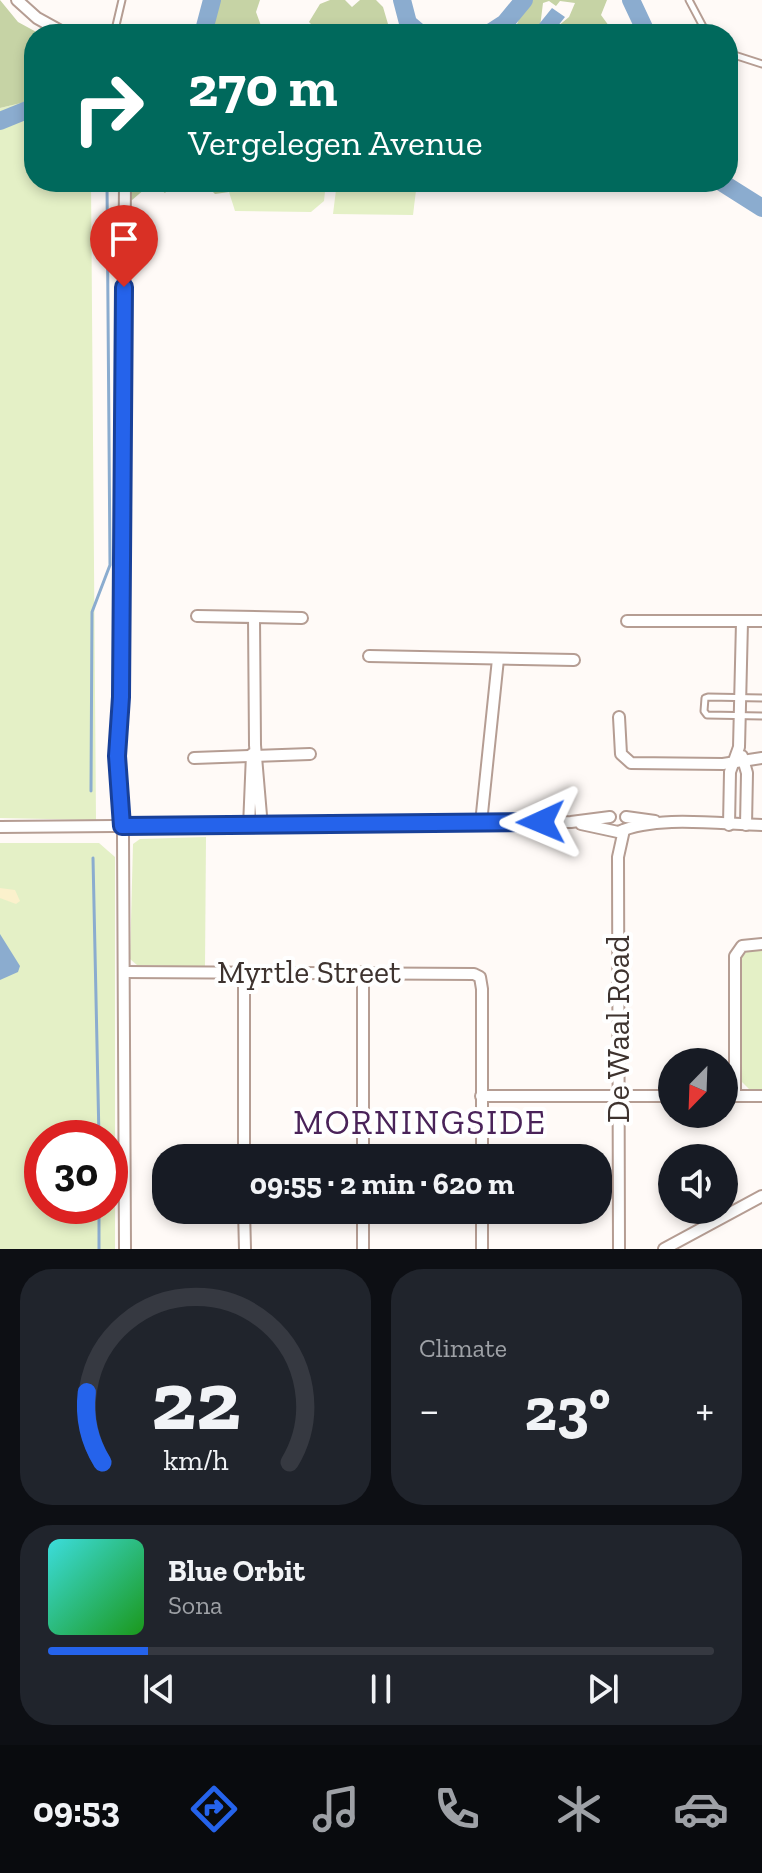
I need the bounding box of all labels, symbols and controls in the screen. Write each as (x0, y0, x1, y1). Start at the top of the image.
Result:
text: 270 m (188, 53, 338, 120)
icon: right (56, 56, 160, 160)
text: Vergelegen Avenue (188, 121, 483, 164)
pin (90, 205, 158, 287)
icon: arrive (102, 217, 146, 261)
position arrow (499, 780, 583, 864)
street label: De Waal Road (599, 935, 637, 1123)
street label: Myrtle Street (217, 953, 401, 991)
north arrow (658, 1048, 738, 1128)
map controls (658, 1048, 738, 1224)
district label: MORNINGSIDE (293, 1102, 547, 1143)
speed limit sign: 30 (24, 1120, 128, 1224)
button: sound (658, 1144, 738, 1224)
text: 09:55 · 2 min · 620 m (250, 1166, 514, 1202)
text: Climate (419, 1332, 507, 1364)
text: 22 (151, 1350, 240, 1450)
text: 23° (525, 1373, 611, 1445)
text: − (419, 1383, 440, 1436)
text: + (695, 1383, 714, 1436)
text: km/h (163, 1443, 228, 1477)
text: Blue Orbit (168, 1553, 305, 1589)
text: Sona (168, 1589, 223, 1621)
icon: previous (137, 1667, 181, 1711)
icon: pause (359, 1667, 403, 1711)
icon: next (581, 1667, 625, 1711)
icon: directions (186, 1781, 242, 1837)
icon: music (308, 1781, 364, 1837)
icon: phone (429, 1781, 485, 1837)
icon: climate (551, 1781, 607, 1837)
icon: car (673, 1781, 729, 1837)
text: 09:53 (33, 1788, 120, 1831)

